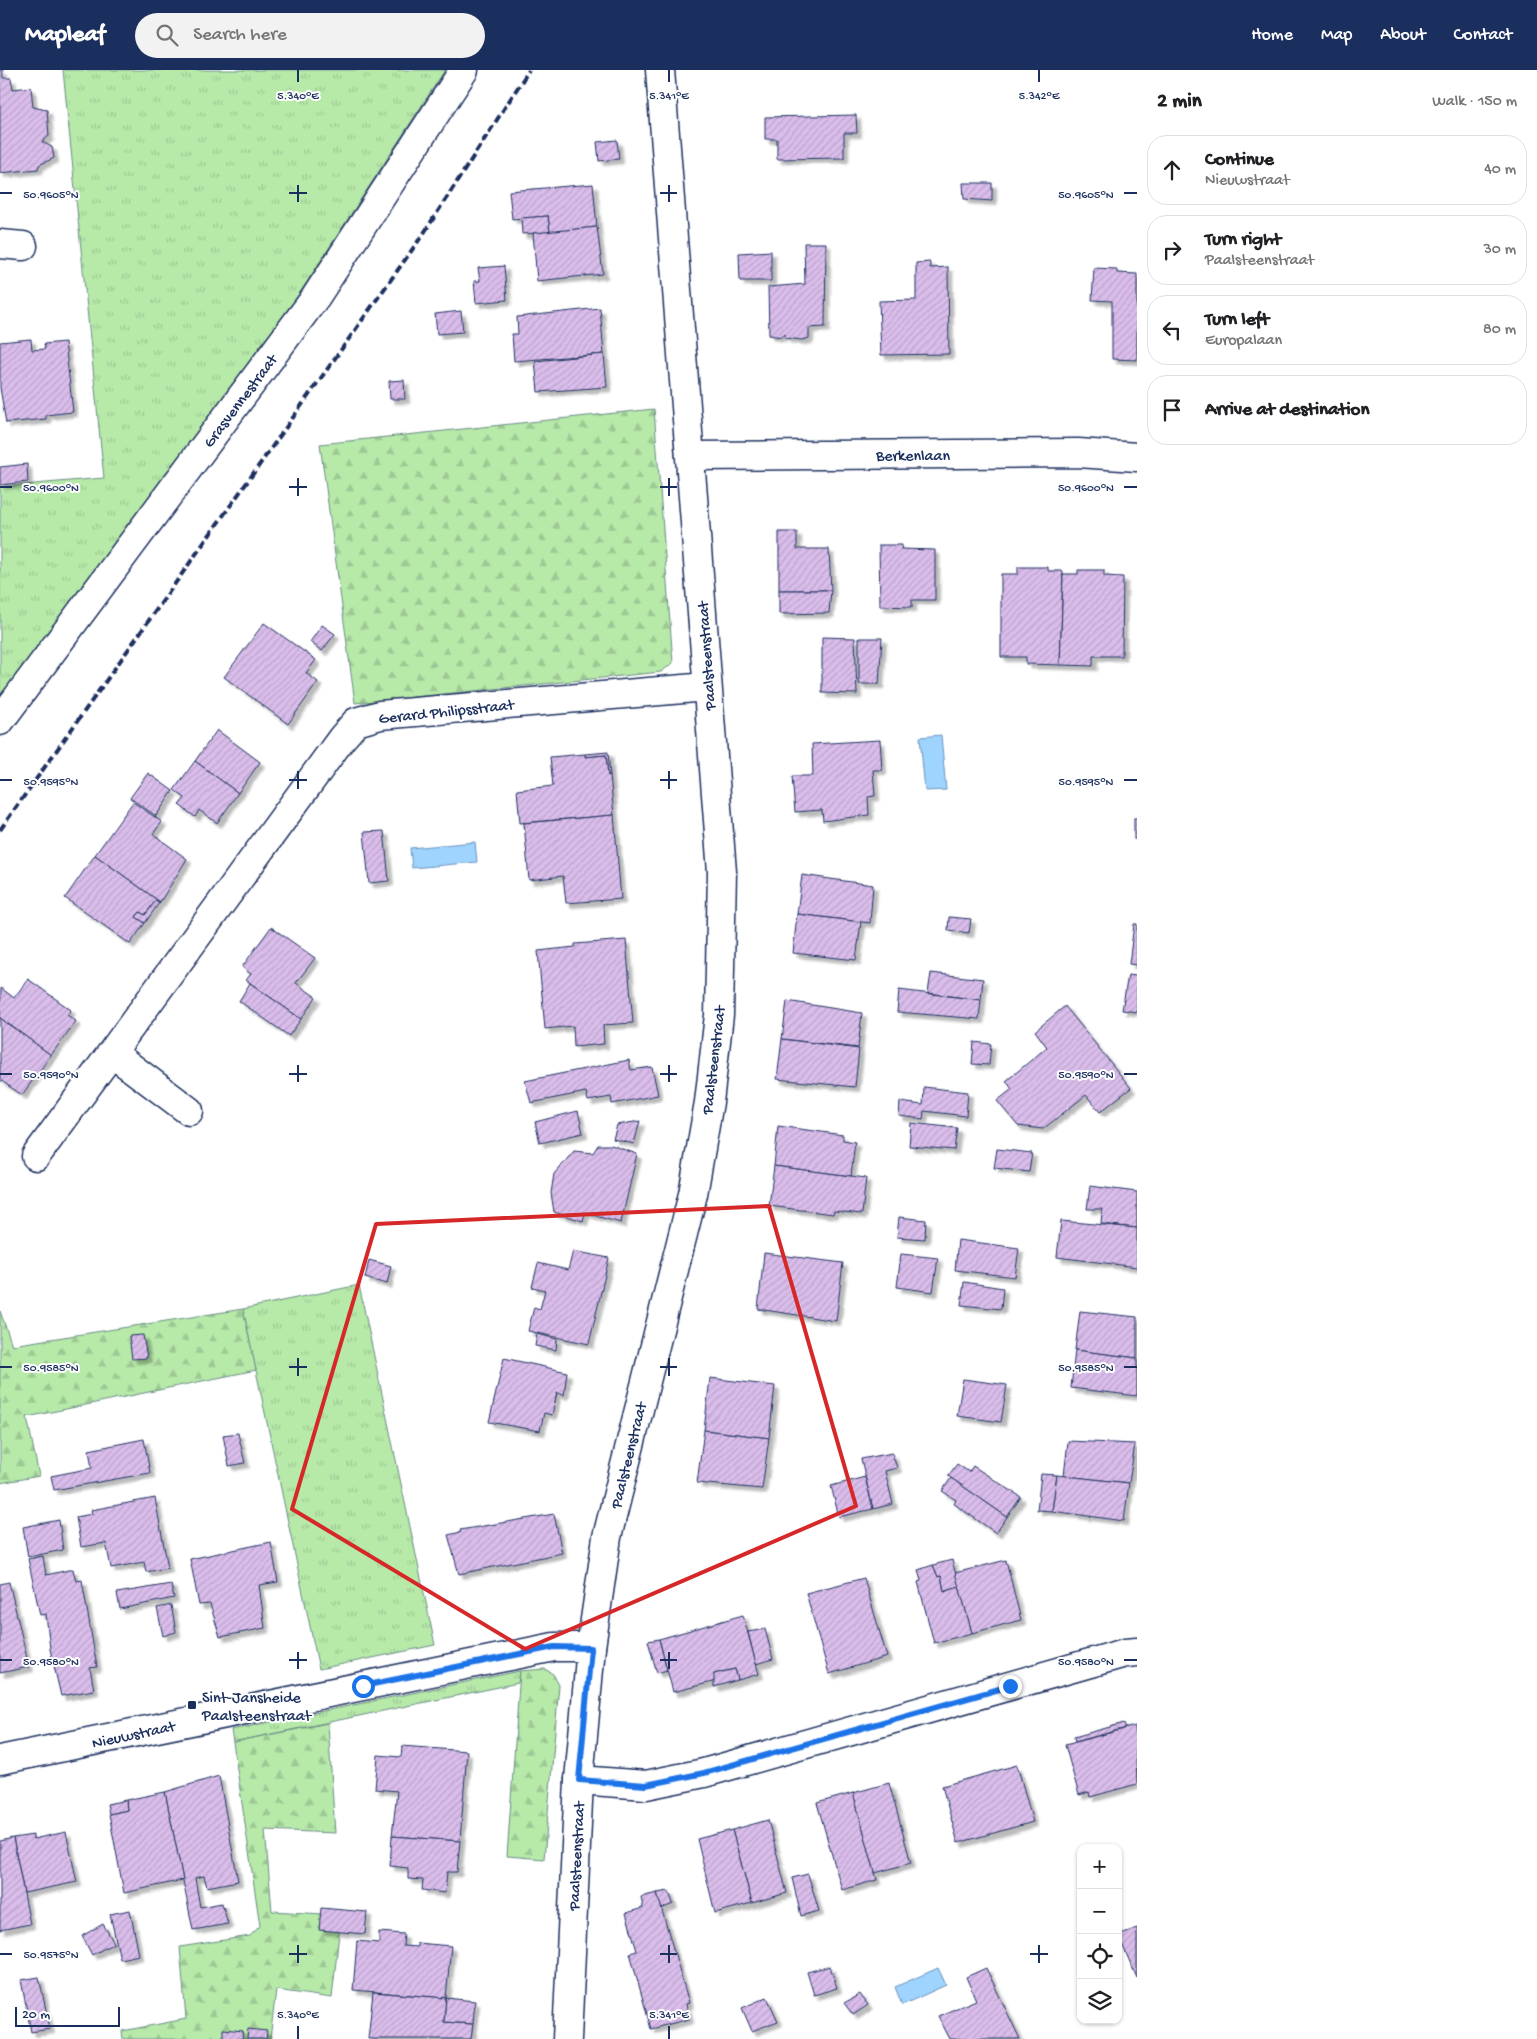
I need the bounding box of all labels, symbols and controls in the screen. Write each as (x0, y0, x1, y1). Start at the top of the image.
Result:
search box (135, 13, 485, 58)
text: Mapleaf (25, 21, 105, 50)
icon: search (153, 21, 181, 49)
text: Search here (193, 24, 287, 47)
text: Home (1251, 25, 1293, 46)
text: Map (1321, 25, 1352, 46)
text: About (1380, 25, 1426, 46)
text: Contact (1454, 25, 1512, 46)
text: 5.340°E (277, 90, 319, 104)
text: 5.341°E (649, 90, 689, 104)
text: 5.342°E (1019, 90, 1060, 104)
text: 2 min (1157, 90, 1202, 115)
text: Walk · 150 m (1432, 93, 1517, 112)
text: Continue (1205, 149, 1274, 172)
icon: ahead (1158, 156, 1186, 184)
text: 40 m (1484, 161, 1516, 180)
text: Nieuwstraat (1205, 172, 1289, 191)
text: 50.9605°N (23, 189, 79, 203)
text: 50.9605°N (1058, 189, 1114, 203)
text: Turn right (1205, 229, 1281, 252)
icon: right (1158, 236, 1186, 264)
text: 30 m (1483, 241, 1516, 260)
text: Paalsteenstraat (1205, 252, 1314, 271)
text: Turn left (1205, 309, 1269, 332)
icon: left (1158, 316, 1186, 344)
text: 80 m (1483, 321, 1516, 340)
text: Europalaan (1205, 332, 1282, 351)
street label: Grasvennestraat (201, 351, 284, 452)
icon: arrive (1158, 396, 1186, 424)
text: Arrive at destination (1205, 399, 1369, 422)
street label: Berkenlaan (875, 448, 950, 467)
text: 50.9600°N (23, 482, 79, 496)
text: 50.9600°N (1058, 482, 1114, 496)
street label: Paalsteenstraat (695, 599, 722, 712)
street label: Gerard Philipsstraat (378, 697, 516, 730)
text: 50.9595°N (24, 776, 79, 790)
text: 50.9595°N (1059, 776, 1114, 790)
street label: Paalsteenstraat (699, 1004, 732, 1117)
text: 50.9590°N (23, 1069, 79, 1083)
text: 50.9590°N (1058, 1069, 1114, 1083)
text: 50.9585°N (23, 1362, 79, 1376)
text: 50.9585°N (1058, 1362, 1114, 1376)
street label: Paalsteenstraat (608, 1399, 653, 1512)
text: 50.9580°N (23, 1656, 79, 1670)
text: 50.9580°N (1058, 1656, 1114, 1670)
route start (352, 1675, 375, 1698)
route end (999, 1675, 1022, 1698)
place label: Sint-Jansheide Paalsteenstraat (201, 1690, 313, 1727)
marker: Sint-Jansheide Paalsteenstraat (186, 1699, 198, 1711)
street label: Nieuwstraat (90, 1718, 178, 1754)
street label: Paalsteenstraat (566, 1800, 591, 1912)
map controls (1077, 1844, 1122, 2024)
button: + (1077, 1844, 1122, 1889)
button: − (1077, 1889, 1122, 1934)
button: locate (1077, 1934, 1122, 1979)
text: 50.9575°N (23, 1949, 79, 1963)
button: layers (1077, 1979, 1122, 2024)
scale bar (15, 2004, 120, 2027)
text: 20 m (22, 2007, 50, 2024)
text: 5.340°E (277, 2009, 319, 2023)
text: 5.341°E (649, 2009, 689, 2023)

